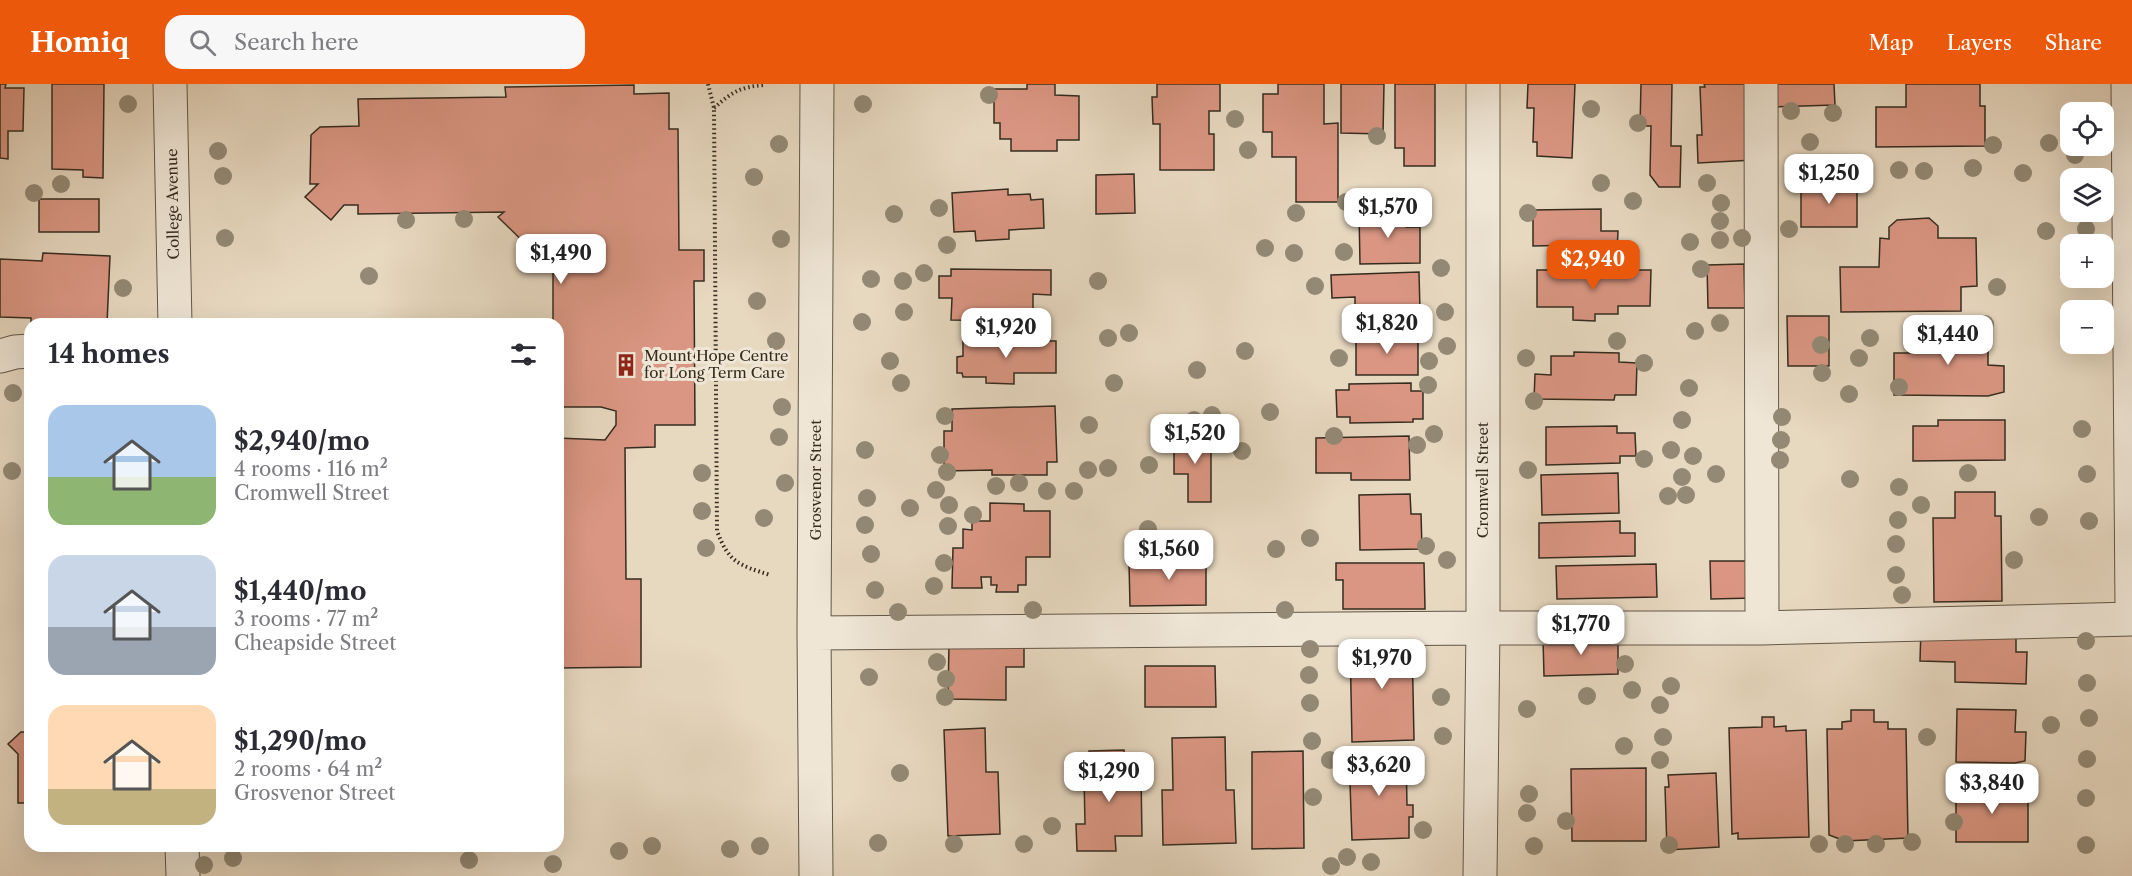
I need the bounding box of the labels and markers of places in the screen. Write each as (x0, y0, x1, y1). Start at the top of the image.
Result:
pin: $1,250 (1780, 154, 1878, 205)
pin: $1,570 (1339, 188, 1437, 239)
pin: $1,490 (512, 234, 610, 285)
pin: $2,940 (1544, 240, 1642, 291)
pin: $1,820 (1338, 304, 1436, 355)
pin: $1,920 (957, 308, 1055, 359)
pin: $1,440 (1899, 315, 1997, 366)
place label: Mount Hope Centre for Long Term Care (644, 346, 788, 382)
building icon: Mount Hope Centre for Long Term Care (613, 352, 639, 378)
pin: $1,520 (1146, 414, 1244, 465)
pin: $1,560 (1120, 530, 1218, 581)
pin: $1,770 (1532, 605, 1630, 656)
pin: $1,970 (1333, 639, 1431, 690)
pin: $3,620 (1330, 746, 1428, 797)
pin: $1,290 (1060, 752, 1158, 803)
pin: $3,840 (1943, 764, 2041, 815)

